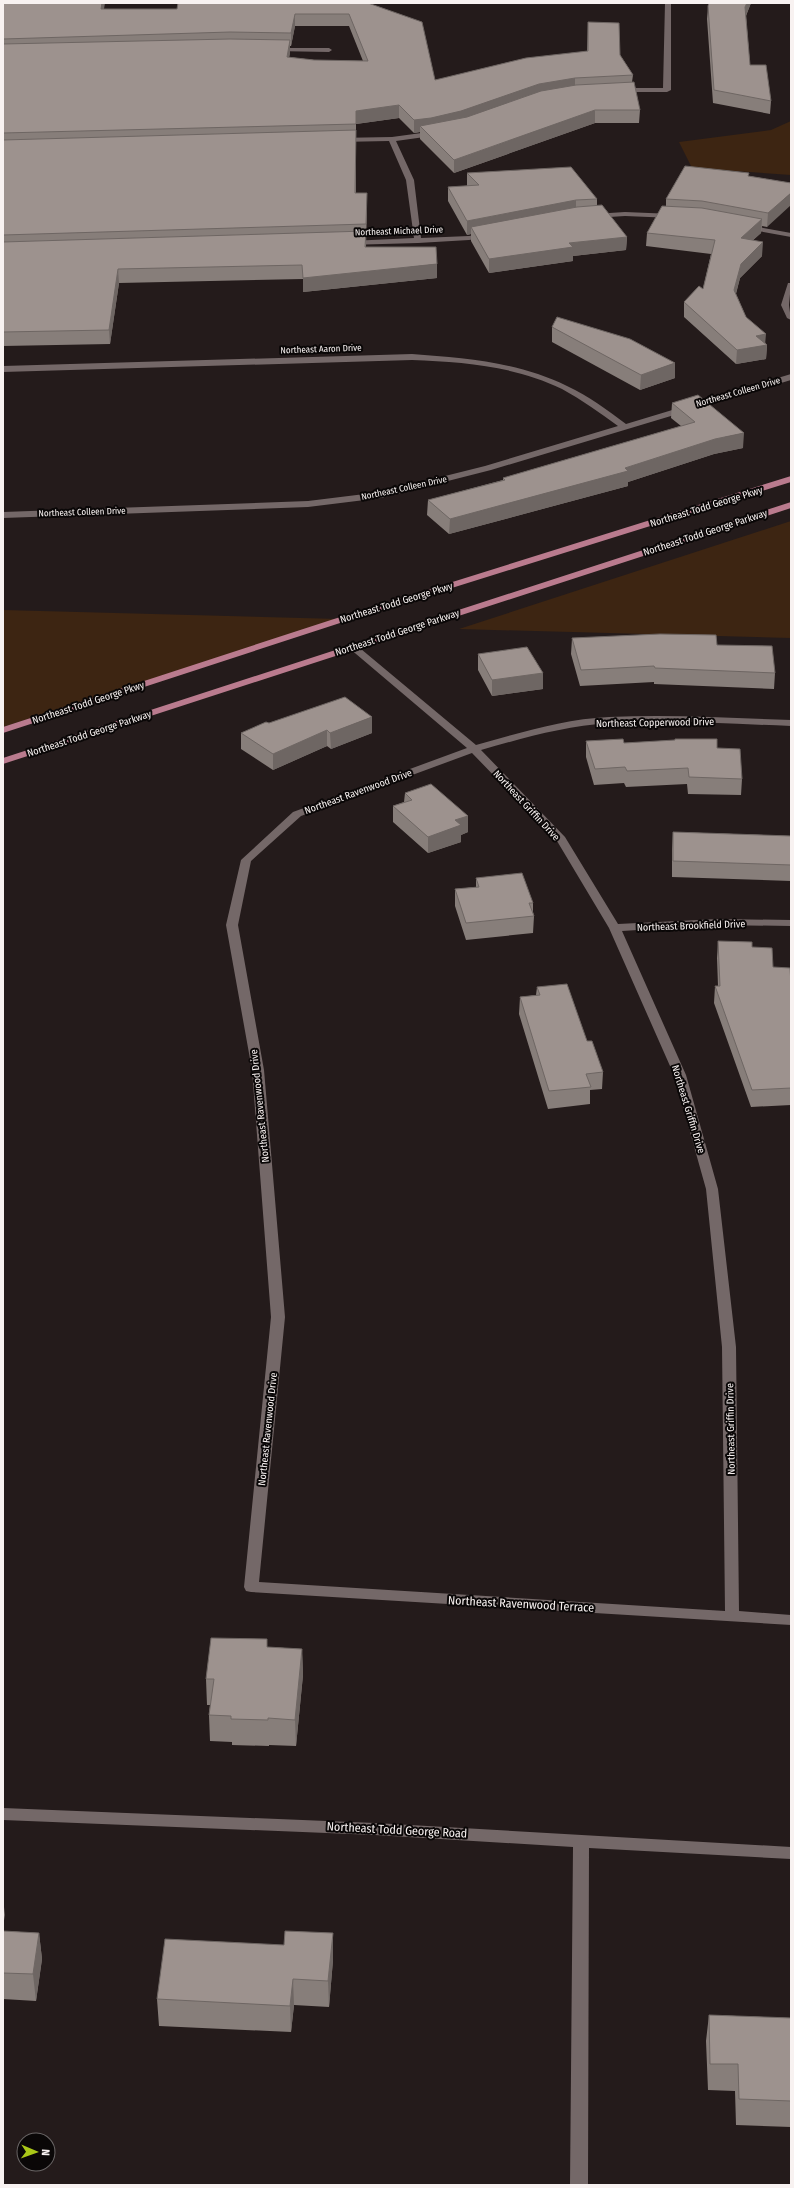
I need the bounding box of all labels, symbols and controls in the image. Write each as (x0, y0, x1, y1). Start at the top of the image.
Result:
street label: Northeast Michael Drive (355, 224, 444, 238)
street label: Northeast Aaron Drive (280, 343, 362, 355)
street label: Northeast Colleen Drive (695, 375, 782, 409)
street label: Northeast Colleen Drive (360, 474, 448, 502)
street label: Northeast Todd George Pkwy (649, 484, 765, 530)
street label: Northeast Colleen Drive (38, 505, 126, 519)
street label: Northeast Todd George Parkway (642, 507, 769, 559)
street label: Northeast Todd George Pkwy (339, 580, 455, 626)
street label: Northeast Todd George Parkway (334, 607, 461, 659)
street label: Northeast Todd George Pkwy (31, 679, 146, 727)
street label: Northeast Todd George Parkway (26, 708, 153, 760)
street label: Northeast Copperwood Drive (596, 716, 714, 730)
street label: Northeast Ravenwood Drive (303, 767, 414, 817)
street label: Northeast Griffin Drive (491, 768, 562, 843)
street label: Northeast Brookfield Drive (637, 918, 745, 934)
street label: Northeast Ravenwood Drive (248, 1049, 272, 1163)
street label: Northeast Griffin Drive (669, 1064, 707, 1155)
street label: Northeast Ravenwood Drive (256, 1372, 280, 1486)
street label: Northeast Griffin Drive (724, 1383, 738, 1475)
street label: Northeast Ravenwood Terrace (447, 1593, 595, 1615)
street label: Northeast Todd George Road (326, 1819, 468, 1841)
north arrow (16, 2132, 56, 2172)
text: N (39, 2149, 52, 2156)

